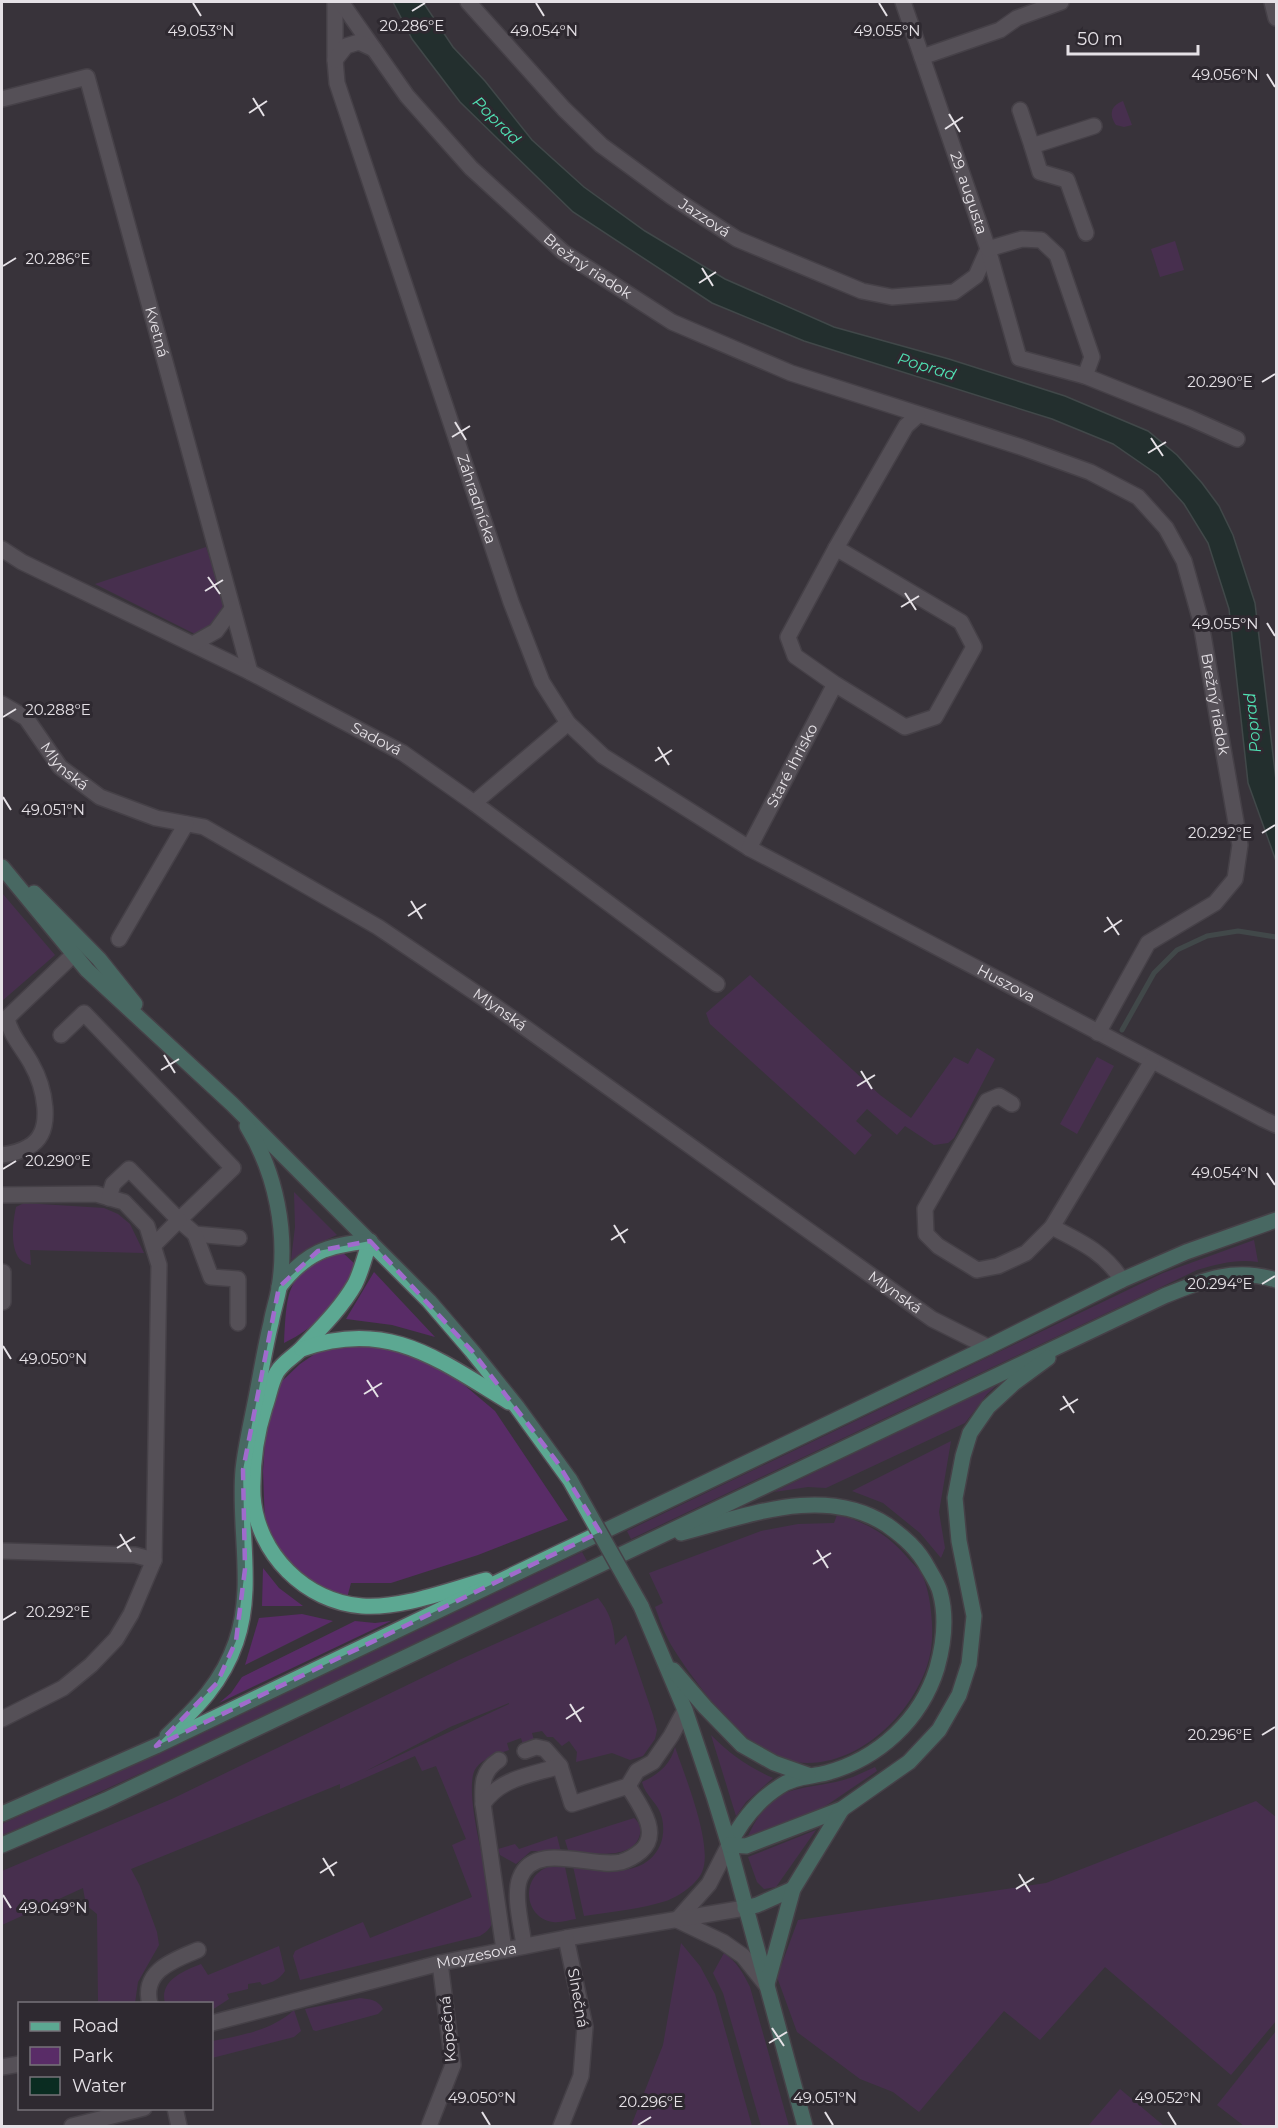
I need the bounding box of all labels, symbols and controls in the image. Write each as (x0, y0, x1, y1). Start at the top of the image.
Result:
text: 20.286°E (380, 16, 444, 35)
scale bar (1068, 18, 1198, 56)
text: 49.053°N (168, 21, 234, 40)
text: 49.054°N (510, 21, 578, 40)
text: 49.055°N (854, 21, 920, 40)
text: 50 m (1077, 28, 1123, 50)
text: 49.056°N (1191, 65, 1259, 84)
water label: Poprad (469, 92, 525, 148)
street label: 29. augusta (946, 149, 992, 237)
street label: Jazzová (675, 193, 734, 241)
street label: Brežný riadok (540, 229, 636, 303)
text: 20.286°E (26, 249, 90, 268)
street label: Kvetná (141, 304, 173, 359)
water label: Poprad (895, 349, 958, 384)
text: 20.290°E (1187, 372, 1253, 391)
street label: Záhradnícka (453, 452, 501, 546)
text: 49.055°N (1192, 614, 1258, 633)
street label: Brežný riadok (1197, 652, 1234, 757)
water label: Poprad (1240, 692, 1265, 754)
text: 20.288°E (25, 700, 91, 719)
street label: Sadová (348, 717, 405, 760)
street label: Staré ihrisko (762, 720, 822, 811)
street label: Mlynská (37, 738, 93, 794)
text: 49.051°N (21, 800, 85, 819)
text: 20.292°E (1188, 823, 1252, 842)
street label: Huszova (974, 960, 1039, 1006)
street label: Mlynská (469, 984, 531, 1035)
text: 20.290°E (25, 1151, 91, 1170)
text: 49.054°N (1191, 1163, 1259, 1182)
street label: Mlynská (865, 1266, 926, 1318)
text: 20.294°E (1187, 1274, 1253, 1293)
text: 49.050°N (19, 1349, 87, 1368)
text: 20.292°E (26, 1602, 90, 1621)
text: 20.296°E (1188, 1725, 1252, 1744)
text: 49.049°N (18, 1898, 88, 1917)
street label: Moyzesova (435, 1938, 518, 1972)
street label: Slnečná (564, 1967, 593, 2029)
street label: Kopečná (435, 1995, 460, 2063)
legend (18, 2002, 213, 2110)
text: Road (72, 2015, 119, 2037)
text: Park (72, 2045, 113, 2067)
text: Water (72, 2075, 127, 2097)
text: 49.050°N (448, 2088, 516, 2107)
text: 49.051°N (793, 2088, 857, 2107)
text: 49.052°N (1134, 2088, 1202, 2107)
text: 20.296°E (619, 2092, 683, 2111)

